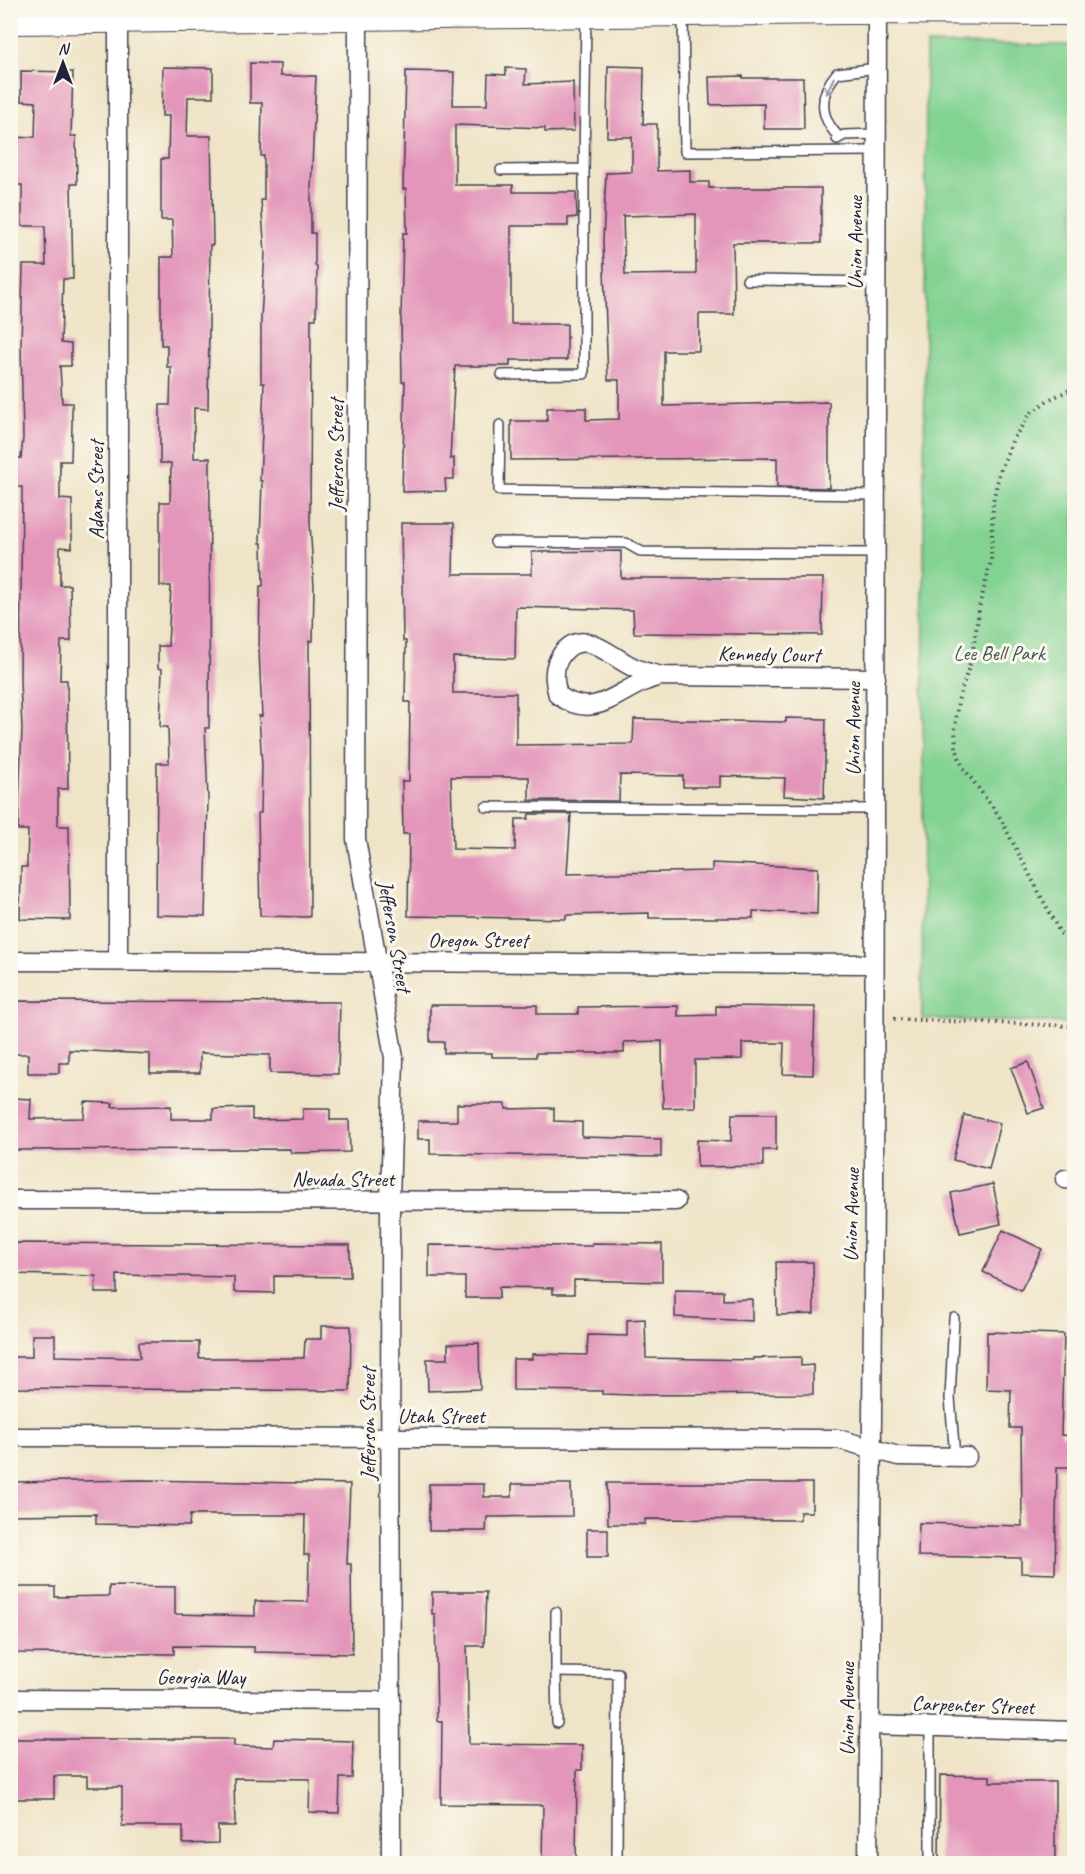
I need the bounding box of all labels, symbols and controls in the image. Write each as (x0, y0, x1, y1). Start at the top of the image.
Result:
north arrow (33, 33, 93, 93)
text: N (58, 39, 71, 59)
one-way arrow (823, 77, 835, 95)
street label: Union Avenue (842, 195, 868, 290)
street label: Jefferson Street (323, 396, 349, 512)
street label: Adams Street (83, 438, 109, 539)
street label: Kennedy Court (718, 640, 823, 668)
park label: Lee Bell Park (953, 640, 1047, 666)
street label: Union Avenue (840, 681, 866, 776)
street label: Jefferson Street (372, 877, 418, 997)
street label: Oregon Street (428, 927, 531, 953)
street label: Nevada Street (292, 1166, 396, 1192)
street label: Union Avenue (837, 1167, 865, 1262)
street label: Jefferson Street (355, 1365, 381, 1481)
street label: Utah Street (397, 1403, 487, 1429)
street label: Union Avenue (834, 1661, 860, 1756)
street label: Georgia Way (157, 1664, 247, 1690)
street label: Carpenter Street (911, 1690, 1037, 1720)

